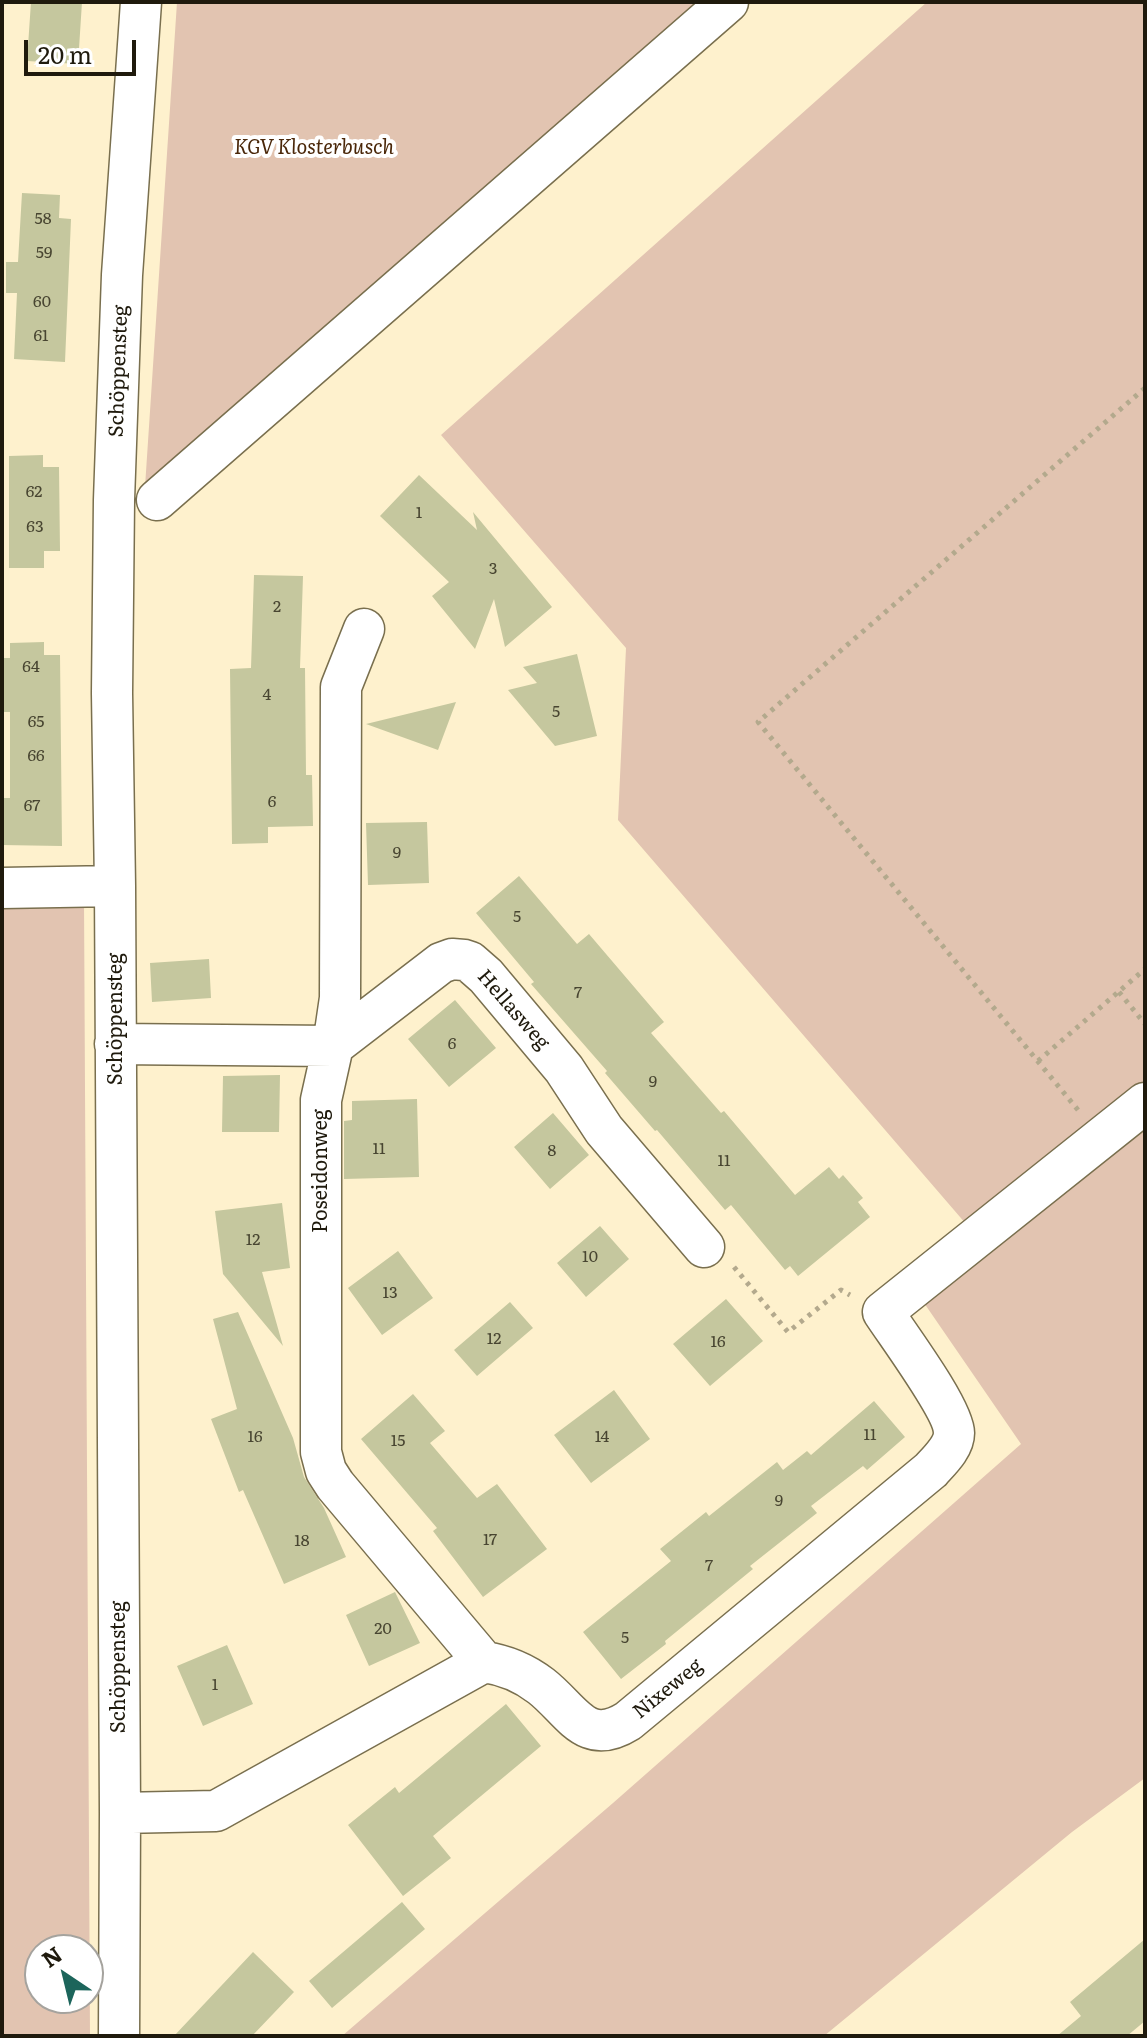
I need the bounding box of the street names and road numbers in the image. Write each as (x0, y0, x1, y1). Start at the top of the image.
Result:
street label: Schöppensteg (105, 304, 133, 438)
street label: Schöppensteg (104, 953, 128, 1085)
street label: Hellasweg (472, 965, 554, 1055)
street label: Poseidonweg (309, 1109, 333, 1233)
street label: Schöppensteg (107, 1601, 131, 1733)
street label: Nixeweg (628, 1654, 708, 1724)

